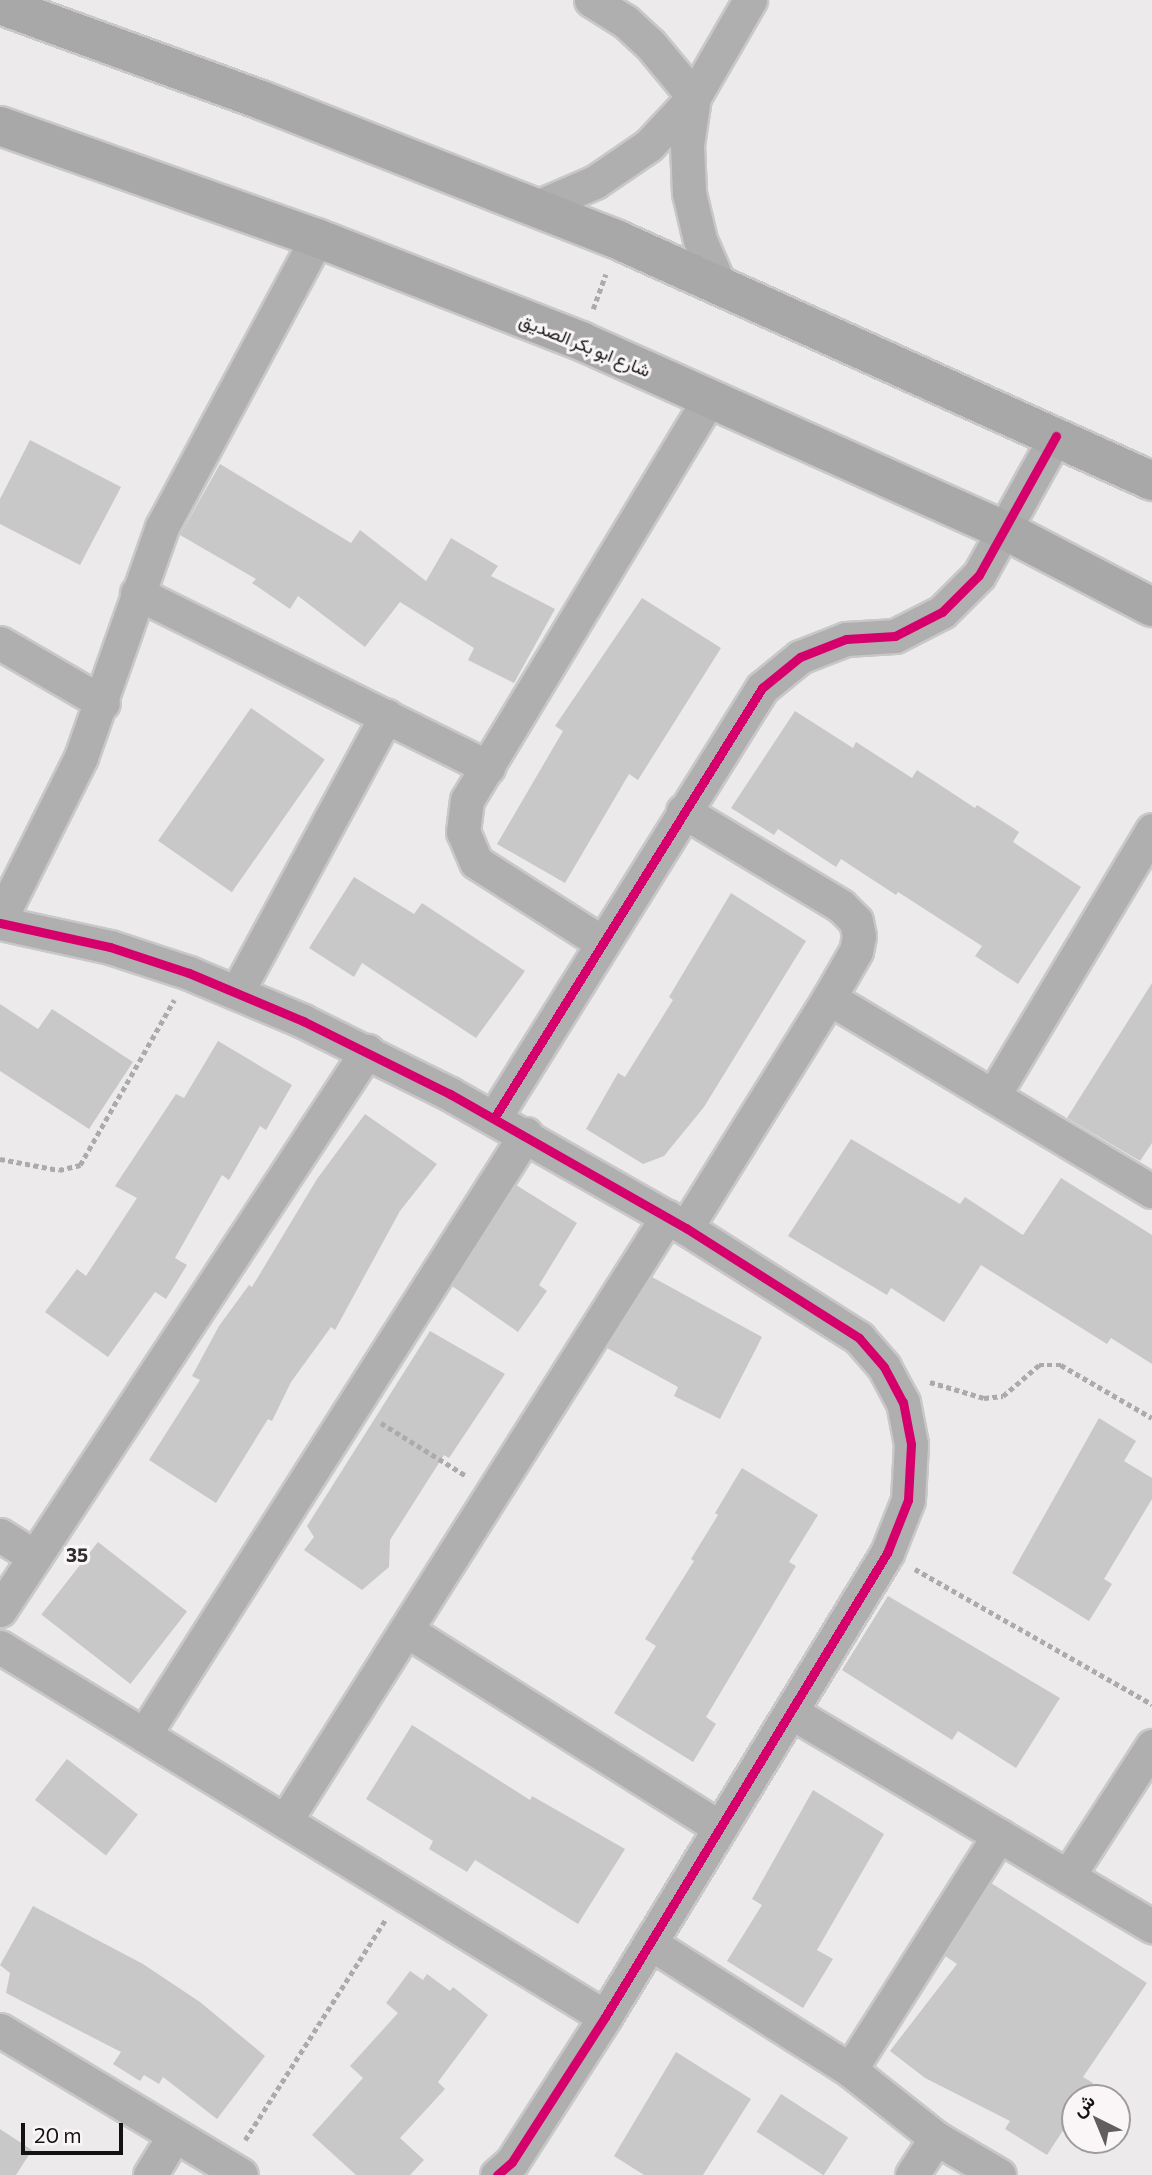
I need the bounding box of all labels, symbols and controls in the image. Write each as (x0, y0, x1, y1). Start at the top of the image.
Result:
street label: شارع ابو بكر الصديق (516, 309, 654, 381)
district label: 35 (66, 1544, 88, 1566)
north arrow (1061, 2084, 1131, 2154)
text: ش (1067, 2089, 1099, 2121)
scale bar (24, 2108, 126, 2152)
text: 20 m (34, 2122, 82, 2147)

